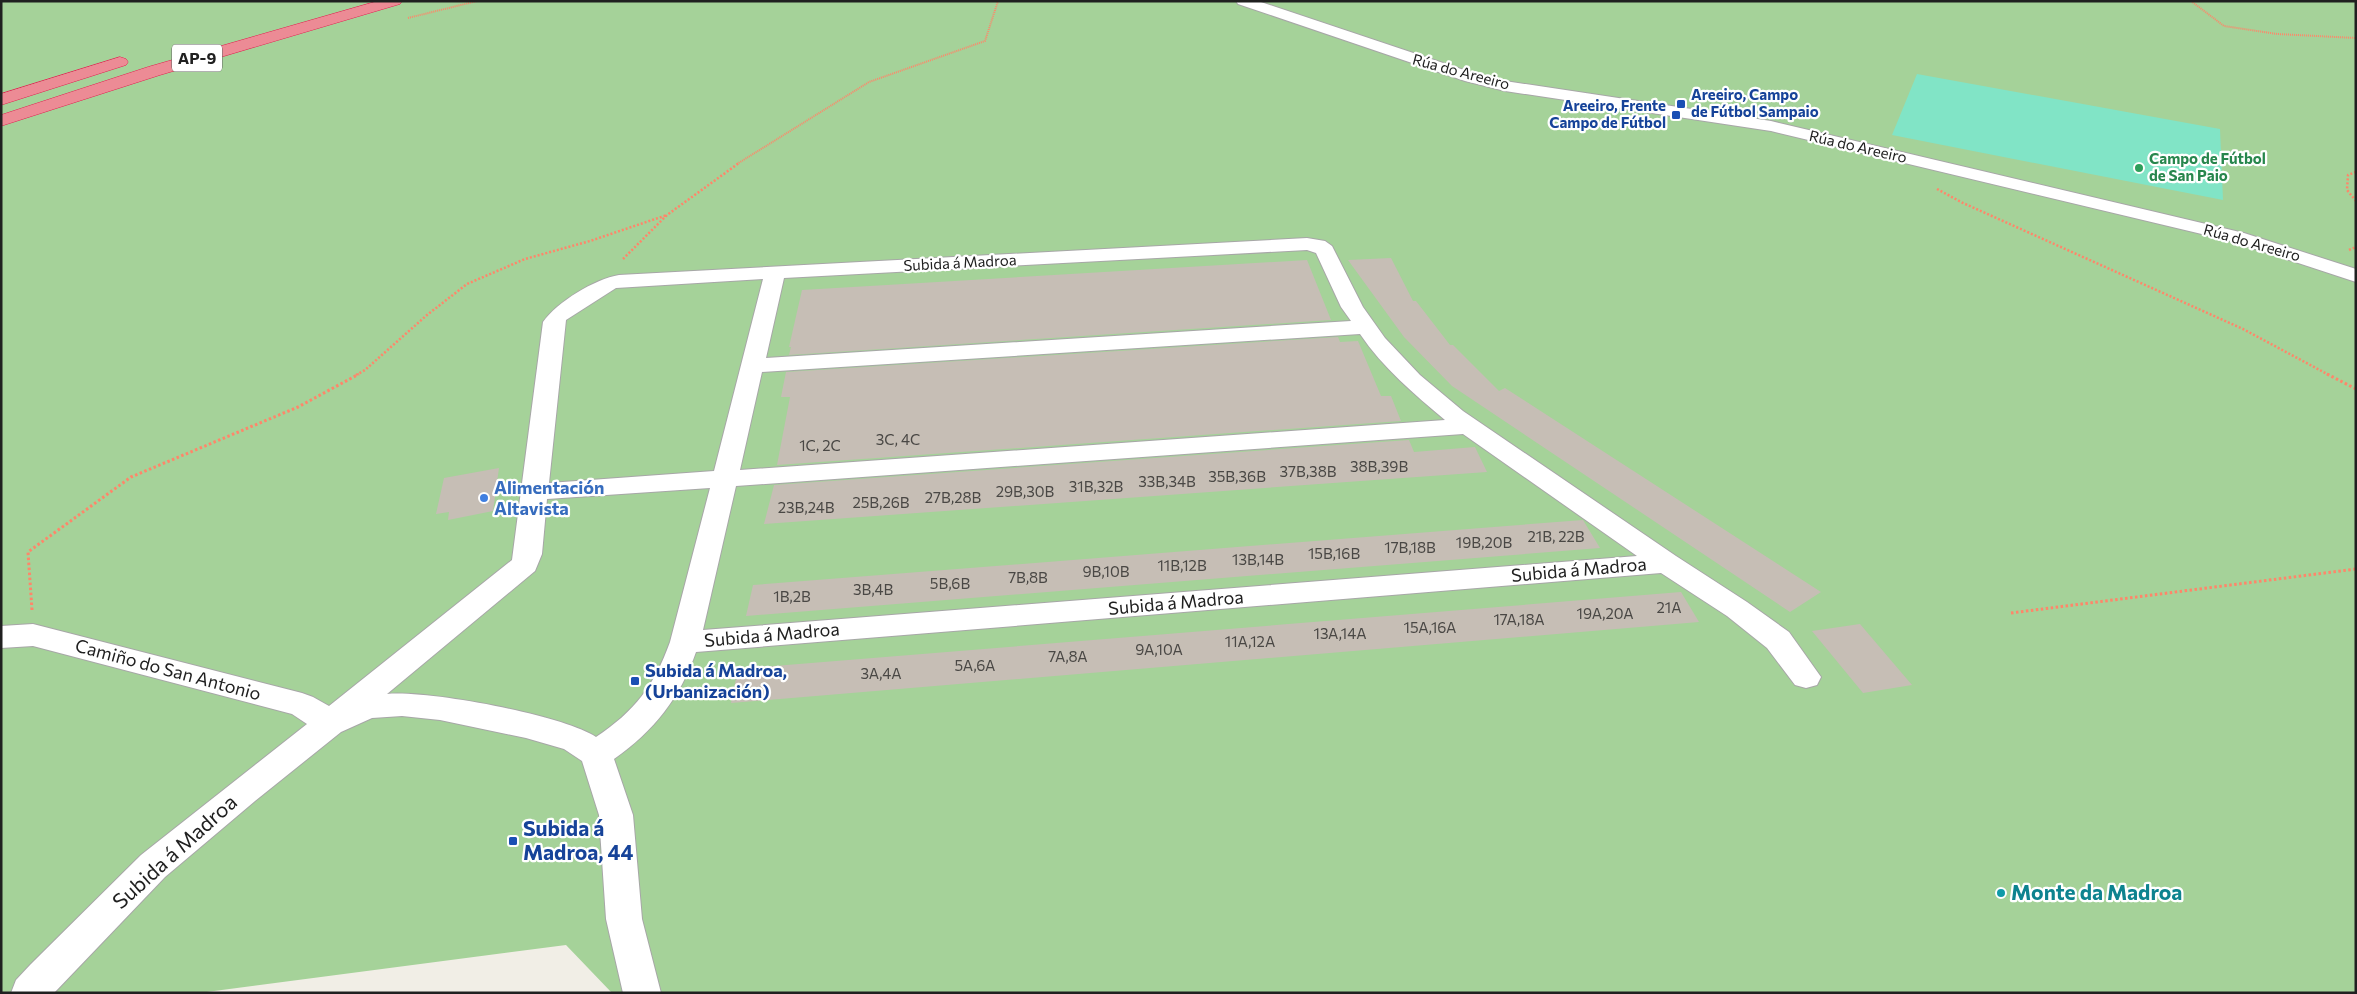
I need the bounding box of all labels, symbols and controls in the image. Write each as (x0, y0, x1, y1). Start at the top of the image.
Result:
road number: AP-9 (172, 44, 222, 72)
street label: Rúa do Areeiro (1411, 49, 1512, 93)
place label: Areeiro, Campo de Fútbol Sampaio (1691, 85, 1819, 120)
place label: Areeiro, Frente Campo de Fútbol (1549, 96, 1666, 131)
marker: Areeiro, Campo de Fútbol Sampaio (1675, 98, 1687, 110)
marker: Areeiro, Frente Campo de Fútbol (1670, 109, 1682, 121)
street label: Rúa do Areeiro (1807, 126, 1909, 166)
place label: Campo de Fútbol de San Paio (2149, 149, 2266, 184)
marker: Campo de Fútbol de San Paio (2133, 162, 2145, 174)
street label: Rúa do Areeiro (2202, 220, 2303, 264)
street label: Subida á Madroa (903, 250, 1017, 274)
house number: 3C, 4C (876, 430, 920, 448)
house number: 1C, 2C (799, 436, 841, 454)
house number: 38B,39B (1350, 457, 1408, 475)
house number: 37B,38B (1280, 462, 1337, 480)
house number: 35B,36B (1208, 467, 1266, 485)
house number: 33B,34B (1138, 472, 1196, 490)
place label: Alimentación Altavista (494, 476, 604, 519)
house number: 31B,32B (1069, 477, 1124, 495)
house number: 29B,30B (996, 482, 1055, 500)
house number: 27B,28B (925, 488, 982, 506)
marker: Alimentación Altavista (478, 492, 490, 504)
house number: 25B,26B (852, 493, 910, 511)
house number: 23B,24B (778, 498, 835, 516)
house number: 21B, 22B (1527, 527, 1585, 545)
house number: 19B,20B (1456, 533, 1513, 551)
house number: 17B,18B (1384, 538, 1436, 556)
house number: 15B,16B (1308, 544, 1360, 562)
house number: 13B,14B (1232, 550, 1284, 568)
street label: Subida á Madroa (1510, 552, 1648, 586)
house number: 11B,12B (1157, 556, 1207, 574)
house number: 9B,10B (1083, 562, 1130, 580)
house number: 7B,8B (1008, 568, 1048, 586)
house number: 5B,6B (930, 574, 970, 592)
house number: 3B,4B (853, 580, 893, 598)
street label: Subida á Madroa (1107, 585, 1245, 619)
house number: 1B,2B (773, 587, 811, 605)
house number: 21A (1656, 598, 1682, 616)
house number: 19A,20A (1576, 604, 1634, 622)
house number: 17A,18A (1493, 610, 1545, 628)
street label: Subida á Madroa (703, 617, 841, 651)
house number: 15A,16A (1404, 618, 1456, 636)
house number: 13A,14A (1313, 624, 1367, 642)
house number: 11A,12A (1225, 632, 1275, 650)
street label: Camiño do San Antonio (73, 634, 264, 704)
house number: 9A,10A (1135, 640, 1183, 658)
house number: 7A,8A (1048, 647, 1088, 665)
house number: 5A,6A (955, 656, 995, 674)
place label: Subida á Madroa, (Urbanización) (645, 659, 787, 702)
house number: 3A,4A (860, 664, 902, 682)
marker: Subida á Madroa, (Urbanización) (629, 675, 641, 687)
street label: Subida á Madroa (107, 789, 241, 913)
place label: Subida á Madroa, 44 (523, 815, 634, 864)
marker: Subida á Madroa, 44 (507, 835, 519, 847)
place label: Monte da Madroa (2011, 879, 2182, 904)
marker: Monte da Madroa (1995, 887, 2007, 899)

